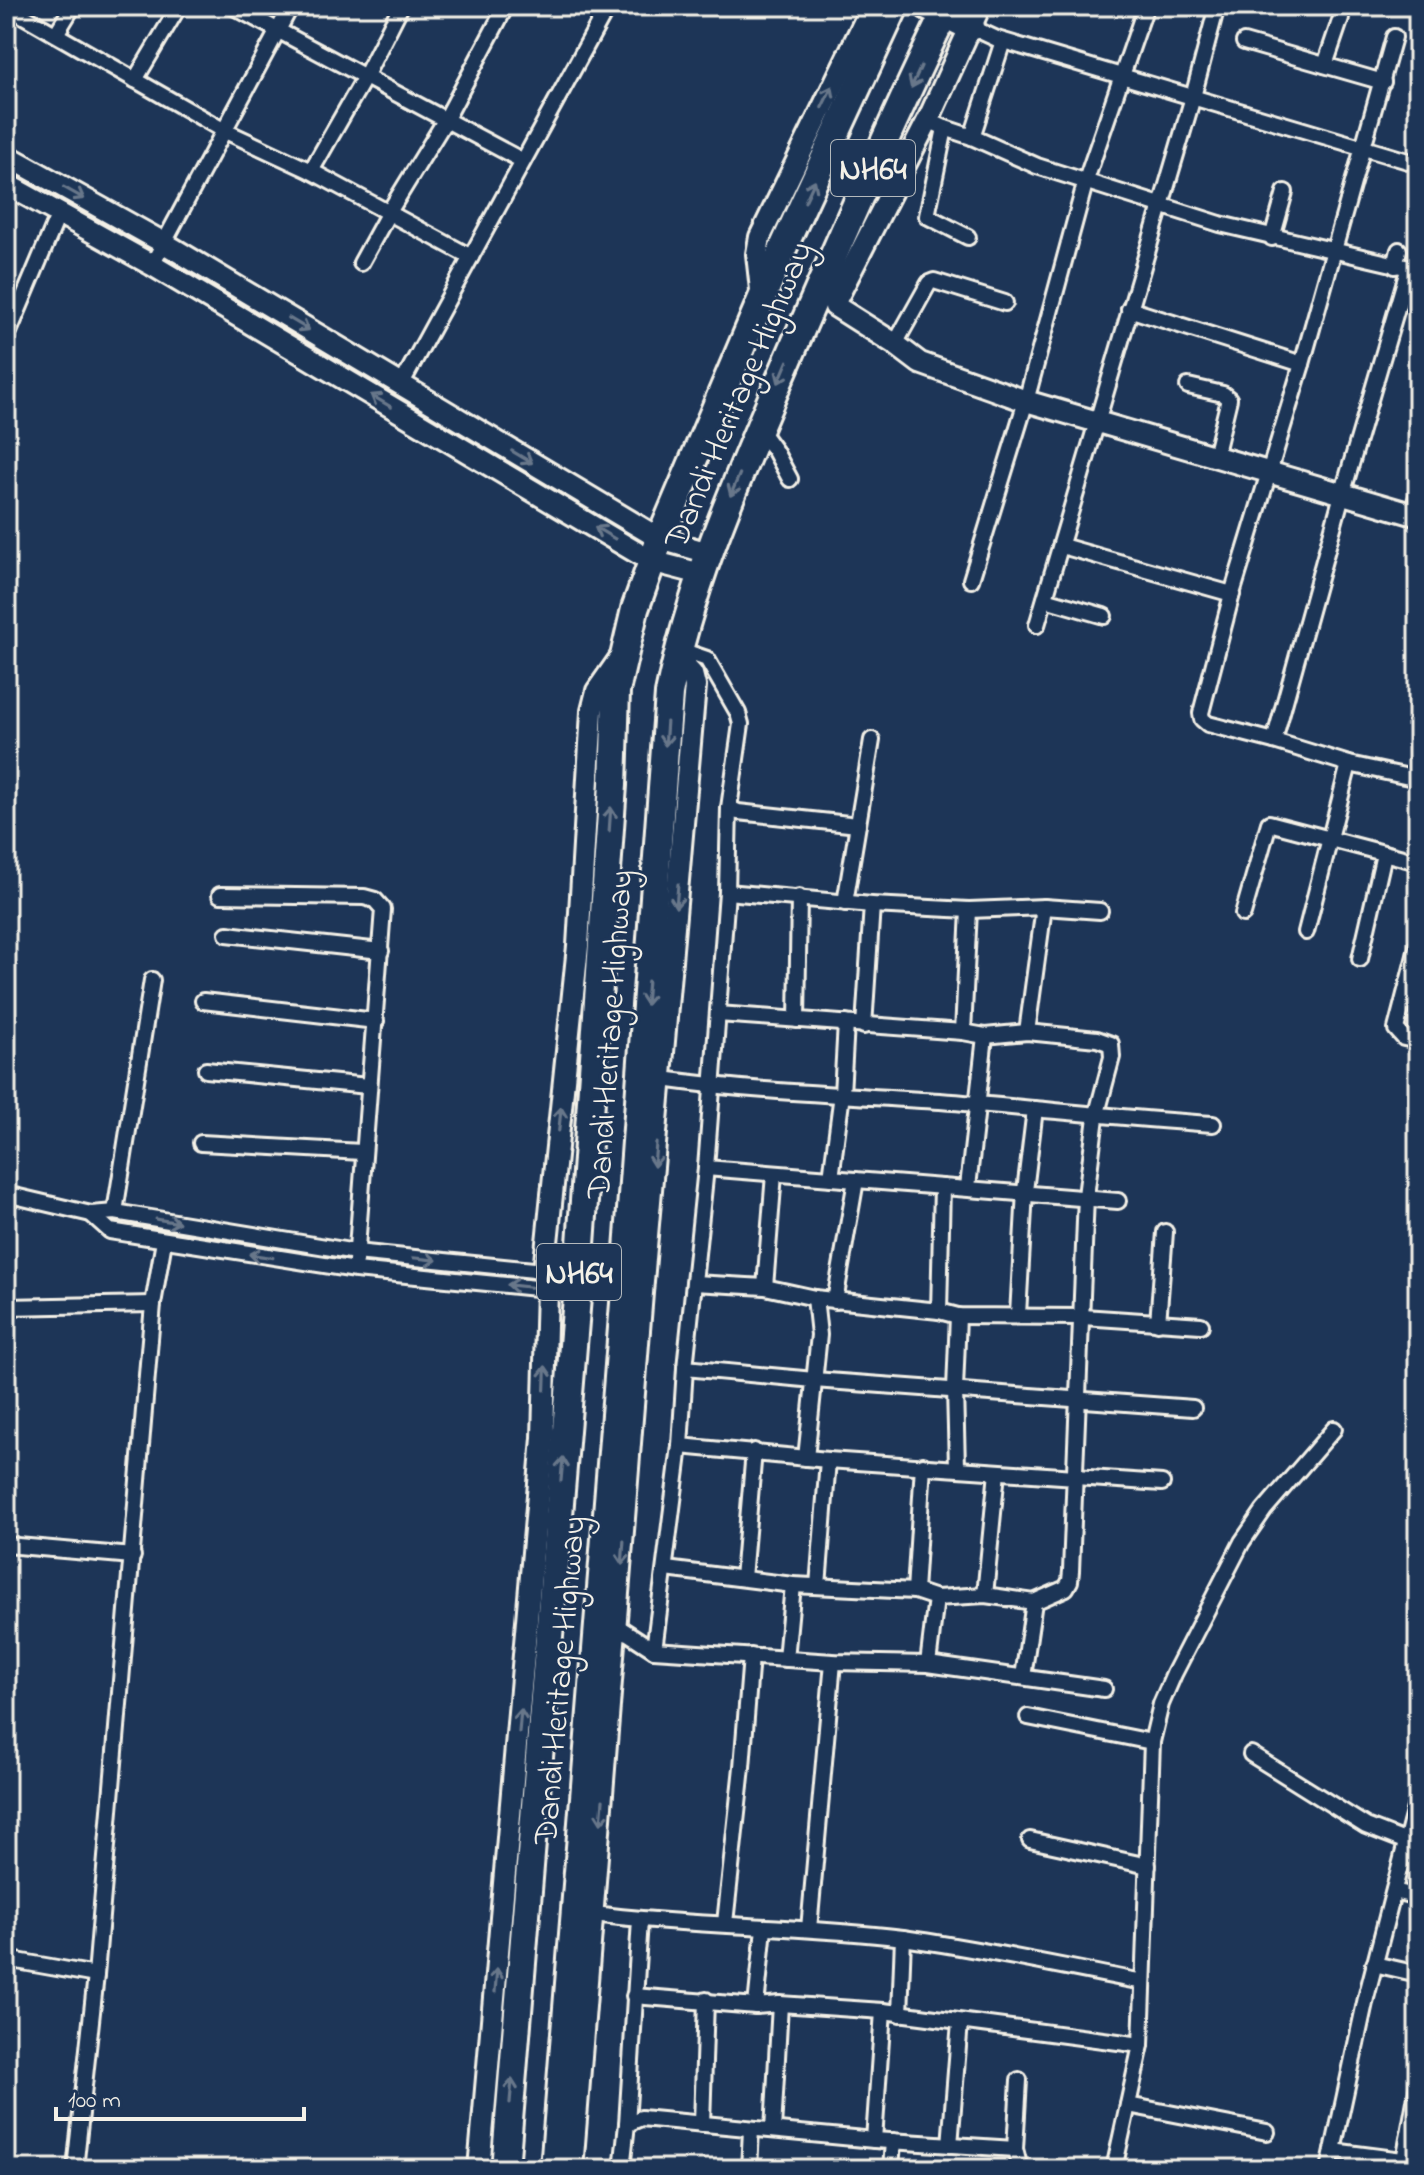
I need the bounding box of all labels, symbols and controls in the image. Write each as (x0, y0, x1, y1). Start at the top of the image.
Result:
one-way arrow (907, 64, 922, 88)
one-way arrow (820, 86, 835, 110)
road number: NH64 (831, 140, 915, 196)
one-way arrow (803, 179, 818, 203)
one-way arrow (62, 185, 85, 201)
street label: Dandi Heritage Highway (653, 234, 828, 558)
one-way arrow (287, 316, 310, 332)
one-way arrow (775, 359, 790, 384)
one-way arrow (370, 393, 393, 409)
one-way arrow (510, 449, 533, 465)
one-way arrow (727, 472, 742, 497)
one-way arrow (594, 525, 617, 541)
one-way arrow (658, 720, 673, 747)
one-way arrow (603, 806, 618, 833)
street label: Dandi Heritage Highway (575, 868, 648, 1202)
one-way arrow (670, 882, 685, 909)
one-way arrow (639, 979, 654, 1006)
one-way arrow (552, 1106, 567, 1133)
one-way arrow (647, 1141, 662, 1168)
one-way arrow (155, 1214, 180, 1229)
road number: NH64 (537, 1244, 621, 1300)
one-way arrow (249, 1248, 274, 1263)
one-way arrow (411, 1251, 438, 1266)
one-way arrow (506, 1279, 533, 1294)
one-way arrow (537, 1365, 552, 1392)
one-way arrow (555, 1456, 570, 1483)
street label: Dandi Heritage Highway (523, 1514, 601, 1848)
one-way arrow (615, 1539, 630, 1566)
one-way arrow (513, 1708, 528, 1735)
one-way arrow (594, 1798, 609, 1825)
one-way arrow (489, 1967, 504, 1994)
scale bar (56, 2071, 304, 2121)
one-way arrow (504, 2078, 519, 2105)
text: 100 m (68, 2084, 121, 2119)

